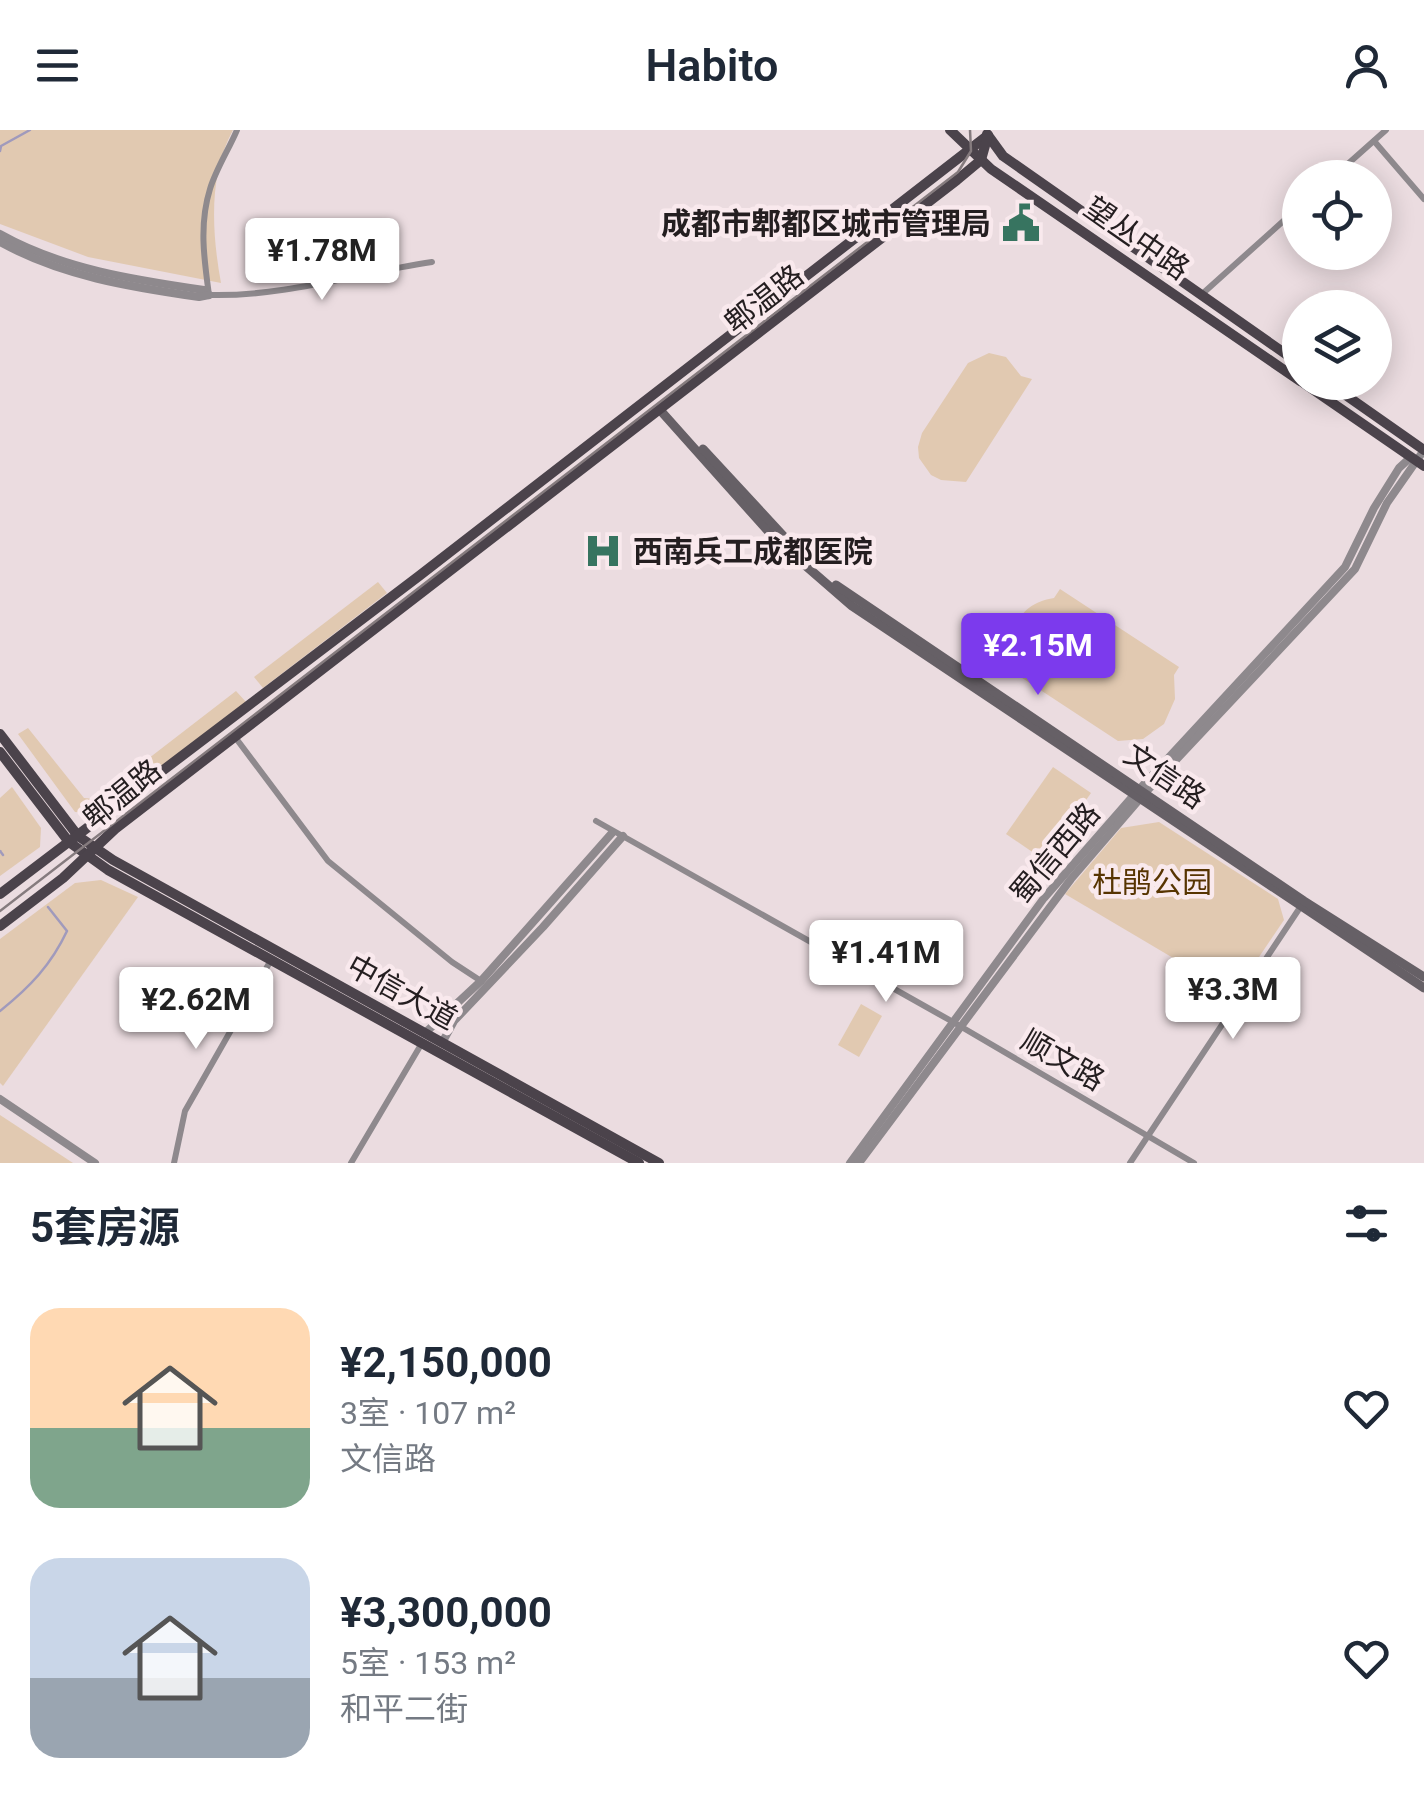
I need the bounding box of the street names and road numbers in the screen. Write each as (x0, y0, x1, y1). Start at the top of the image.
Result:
street label: 望丛中路 (1078, 189, 1196, 287)
street label: 郫温路 (718, 258, 810, 340)
street label: 文信路 (1118, 736, 1212, 816)
street label: 郫温路 (76, 752, 168, 836)
street label: 蜀信西路 (1003, 796, 1107, 910)
street label: 中信大道 (341, 948, 463, 1036)
street label: 顺文路 (1015, 1022, 1111, 1098)

